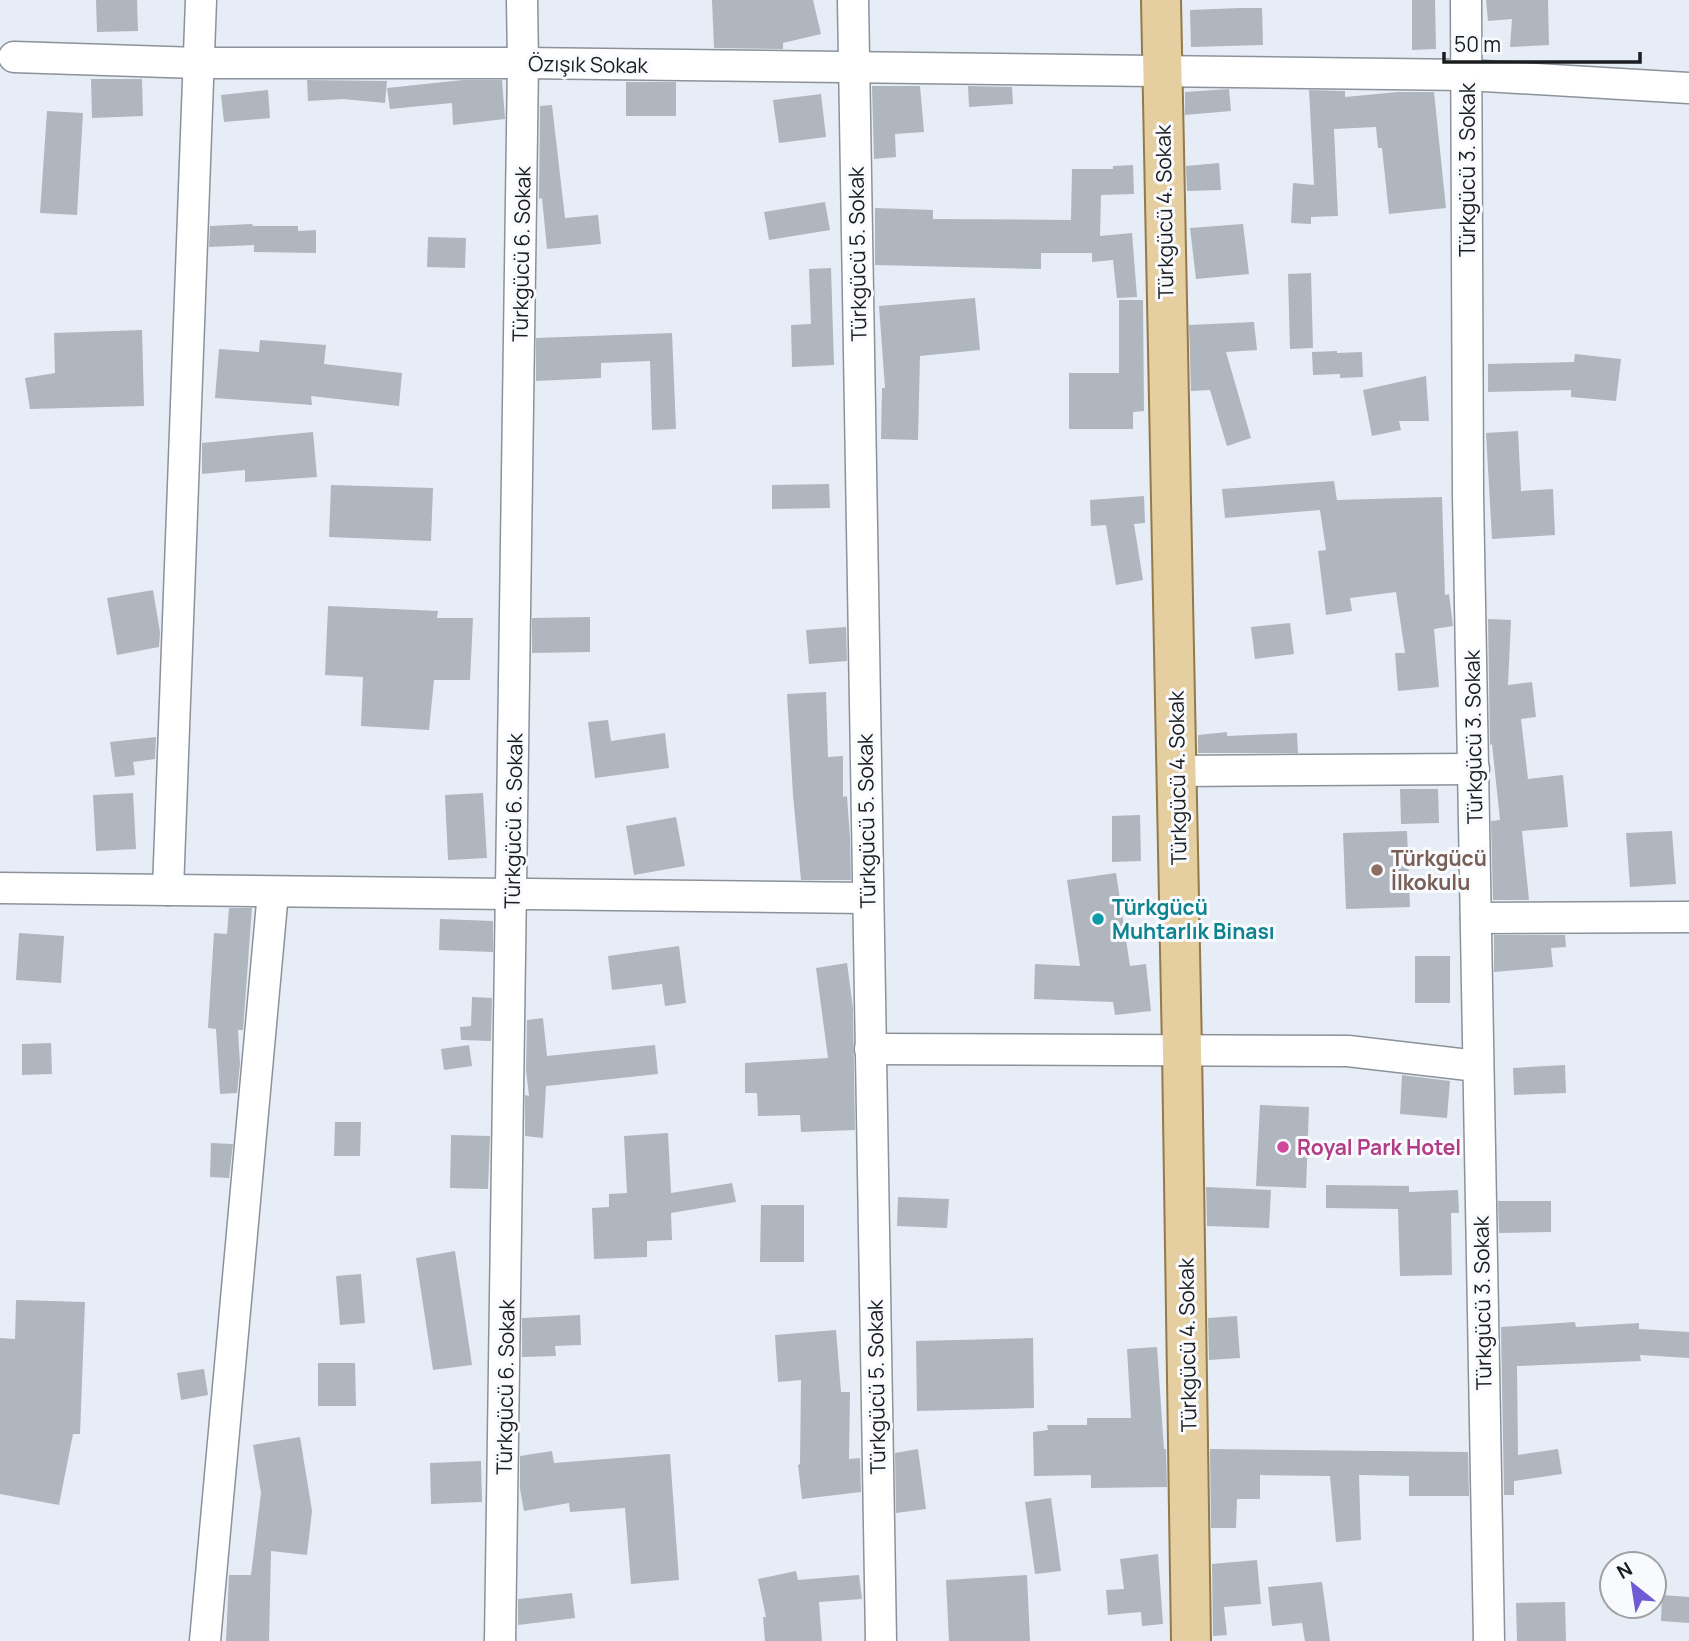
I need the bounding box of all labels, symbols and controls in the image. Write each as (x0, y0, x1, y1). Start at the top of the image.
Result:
scale bar (1444, 21, 1640, 65)
text: 50 m (1454, 30, 1501, 58)
street label: Özışık Sokak (528, 49, 649, 79)
street label: Türkgücü 3. Sokak (1453, 82, 1481, 257)
street label: Türkgücü 4. Sokak (1148, 124, 1180, 299)
street label: Türkgücü 6. Sokak (505, 165, 537, 342)
street label: Türkgücü 5. Sokak (841, 166, 873, 342)
street label: Türkgücü 3. Sokak (1457, 649, 1489, 824)
street label: Türkgücü 4. Sokak (1161, 690, 1193, 865)
street label: Türkgücü 6. Sokak (497, 732, 529, 909)
street label: Türkgücü 5. Sokak (850, 733, 882, 909)
place label: Türkgücü İlkokulu (1391, 844, 1487, 896)
marker: Türkgücü İlkokulu (1369, 862, 1385, 878)
place label: Türkgücü Muhtarlık Binası (1112, 893, 1275, 945)
marker: Türkgücü Muhtarlık Binası (1090, 911, 1106, 927)
place label: Royal Park Hotel (1297, 1133, 1461, 1161)
marker: Royal Park Hotel (1275, 1139, 1291, 1155)
street label: Türkgücü 3. Sokak (1466, 1215, 1498, 1390)
street label: Türkgücü 4. Sokak (1171, 1257, 1203, 1432)
street label: Türkgücü 6. Sokak (489, 1298, 521, 1475)
street label: Türkgücü 5. Sokak (860, 1299, 892, 1475)
north arrow (1598, 1550, 1668, 1620)
text: N (1612, 1556, 1637, 1585)

